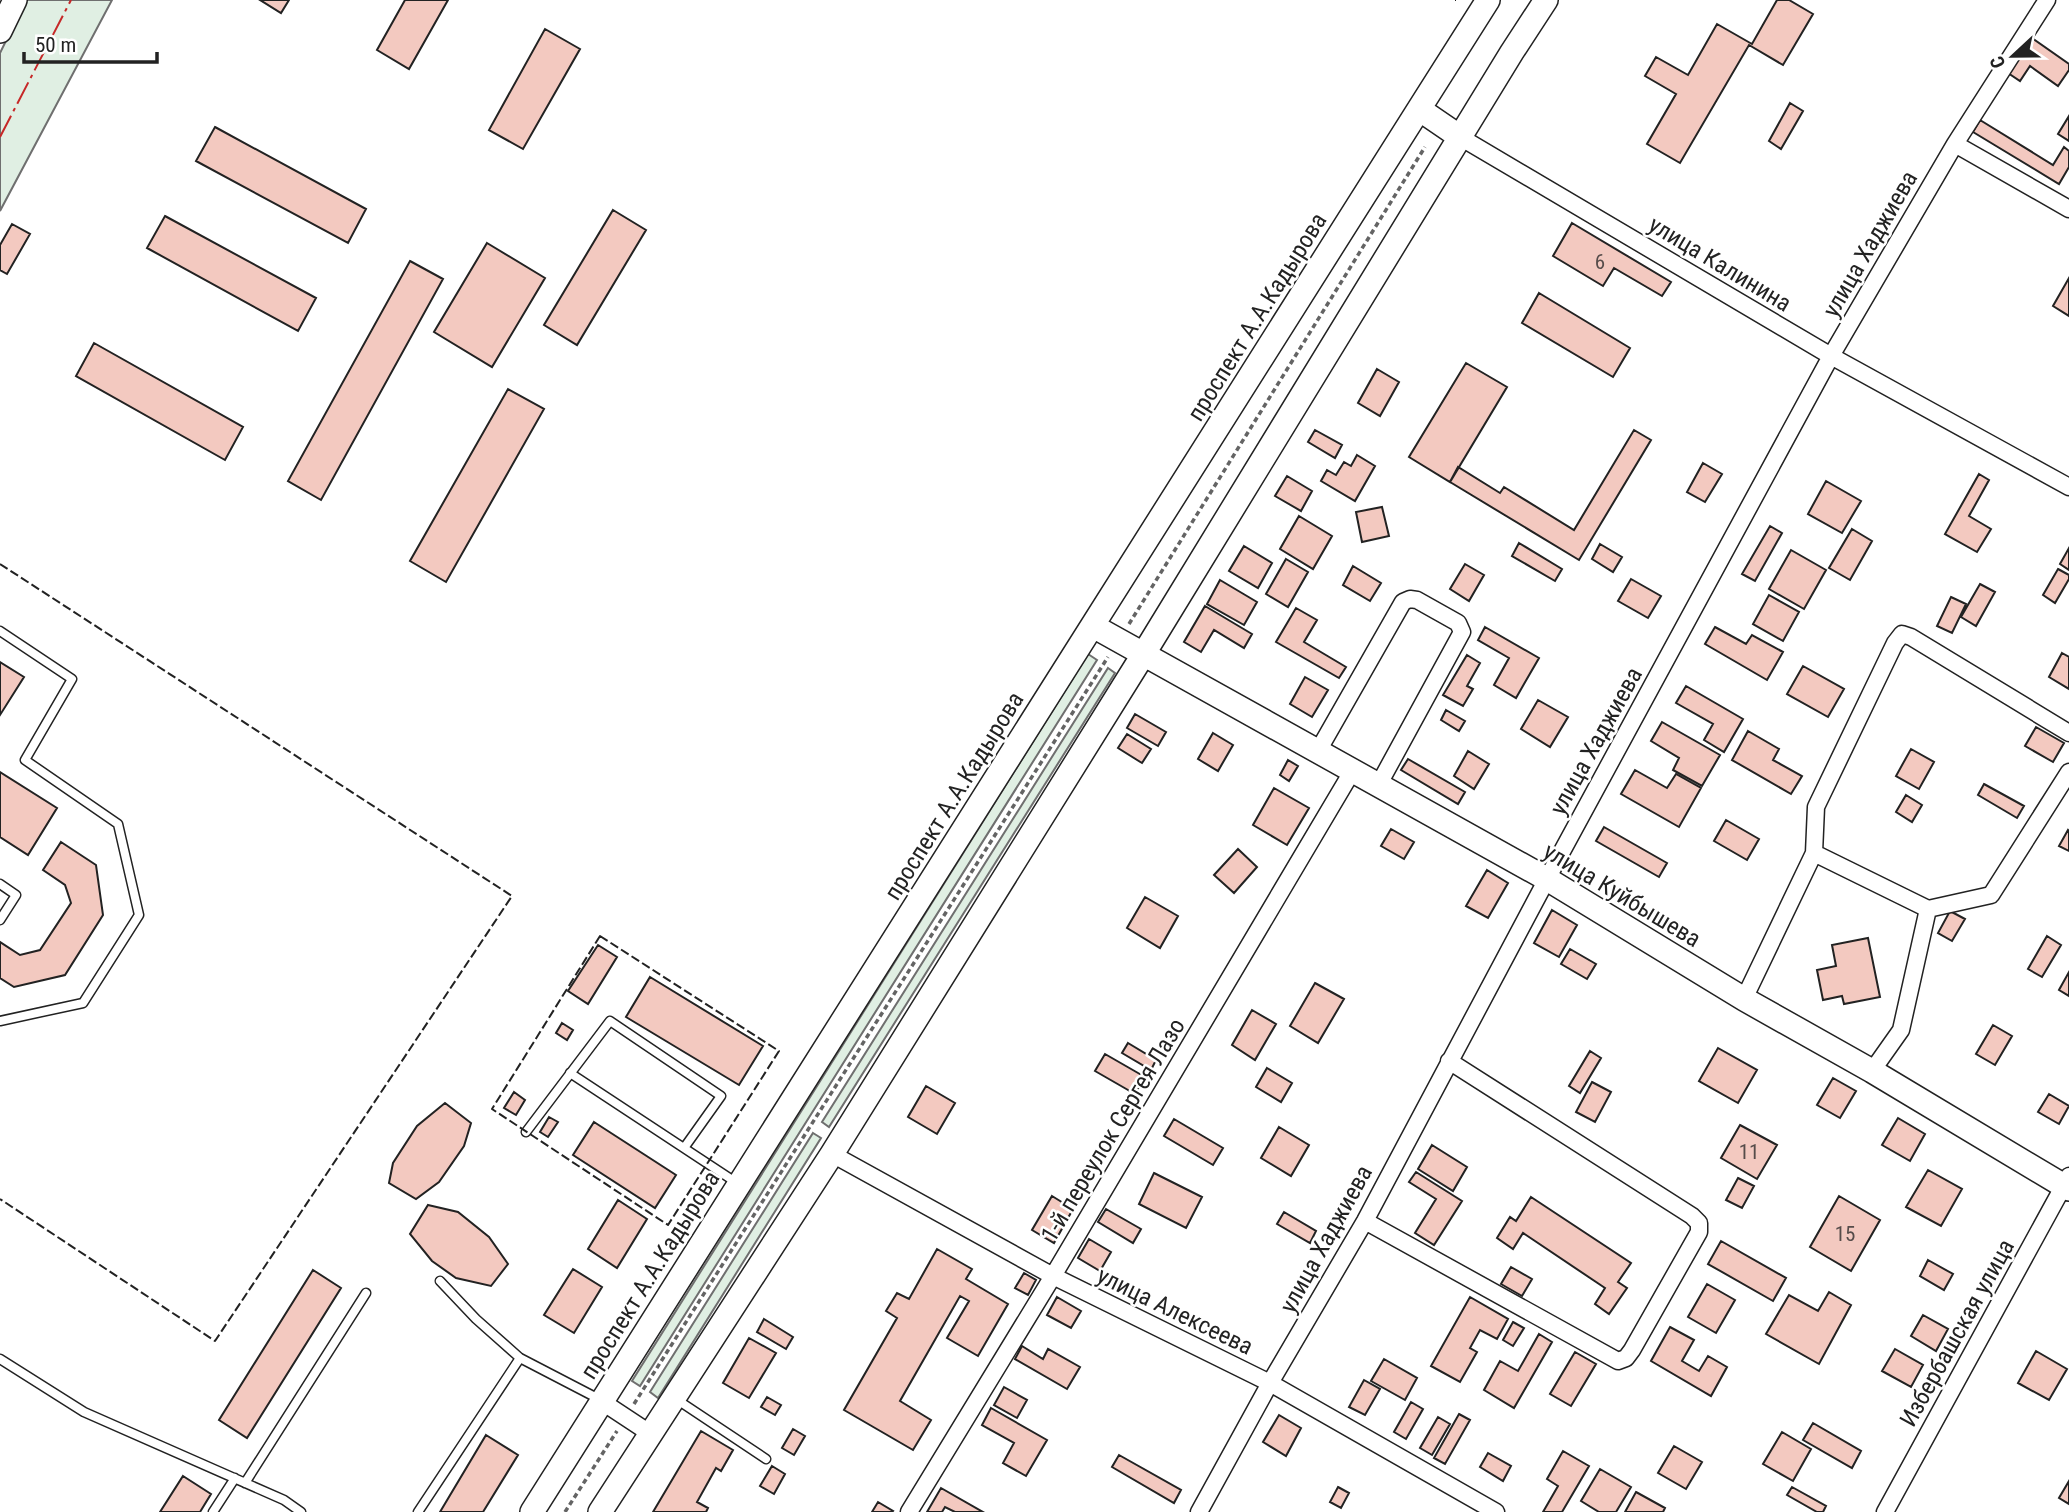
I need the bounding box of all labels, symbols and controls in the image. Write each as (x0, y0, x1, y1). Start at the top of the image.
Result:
scale bar (24, 21, 158, 65)
north arrow (1978, 21, 2048, 91)
text: 50 m (35, 33, 76, 57)
text: С (1985, 53, 2010, 72)
street label: улица Хаджиева (1817, 166, 1923, 322)
street label: проспект А.А.Кадырова (1182, 208, 1332, 426)
street label: улица Калинина (1644, 211, 1796, 317)
house number: 6 (1595, 250, 1605, 274)
street label: улица Хаджиева (1544, 662, 1648, 820)
street label: проспект А.А.Кадырова (879, 687, 1029, 905)
street label: улица Куйбышева (1538, 837, 1706, 953)
street label: 1-й переулок Сергея Лазо (1035, 1013, 1191, 1247)
house number: 11 (1739, 1140, 1759, 1164)
street label: улица Хаджиева (1274, 1160, 1378, 1318)
street label: проспект А.А.Кадырова (575, 1166, 725, 1384)
house number: 15 (1835, 1222, 1855, 1246)
street label: Избербашская улица (1894, 1235, 2020, 1431)
street label: улица Алексеева (1093, 1261, 1257, 1361)

